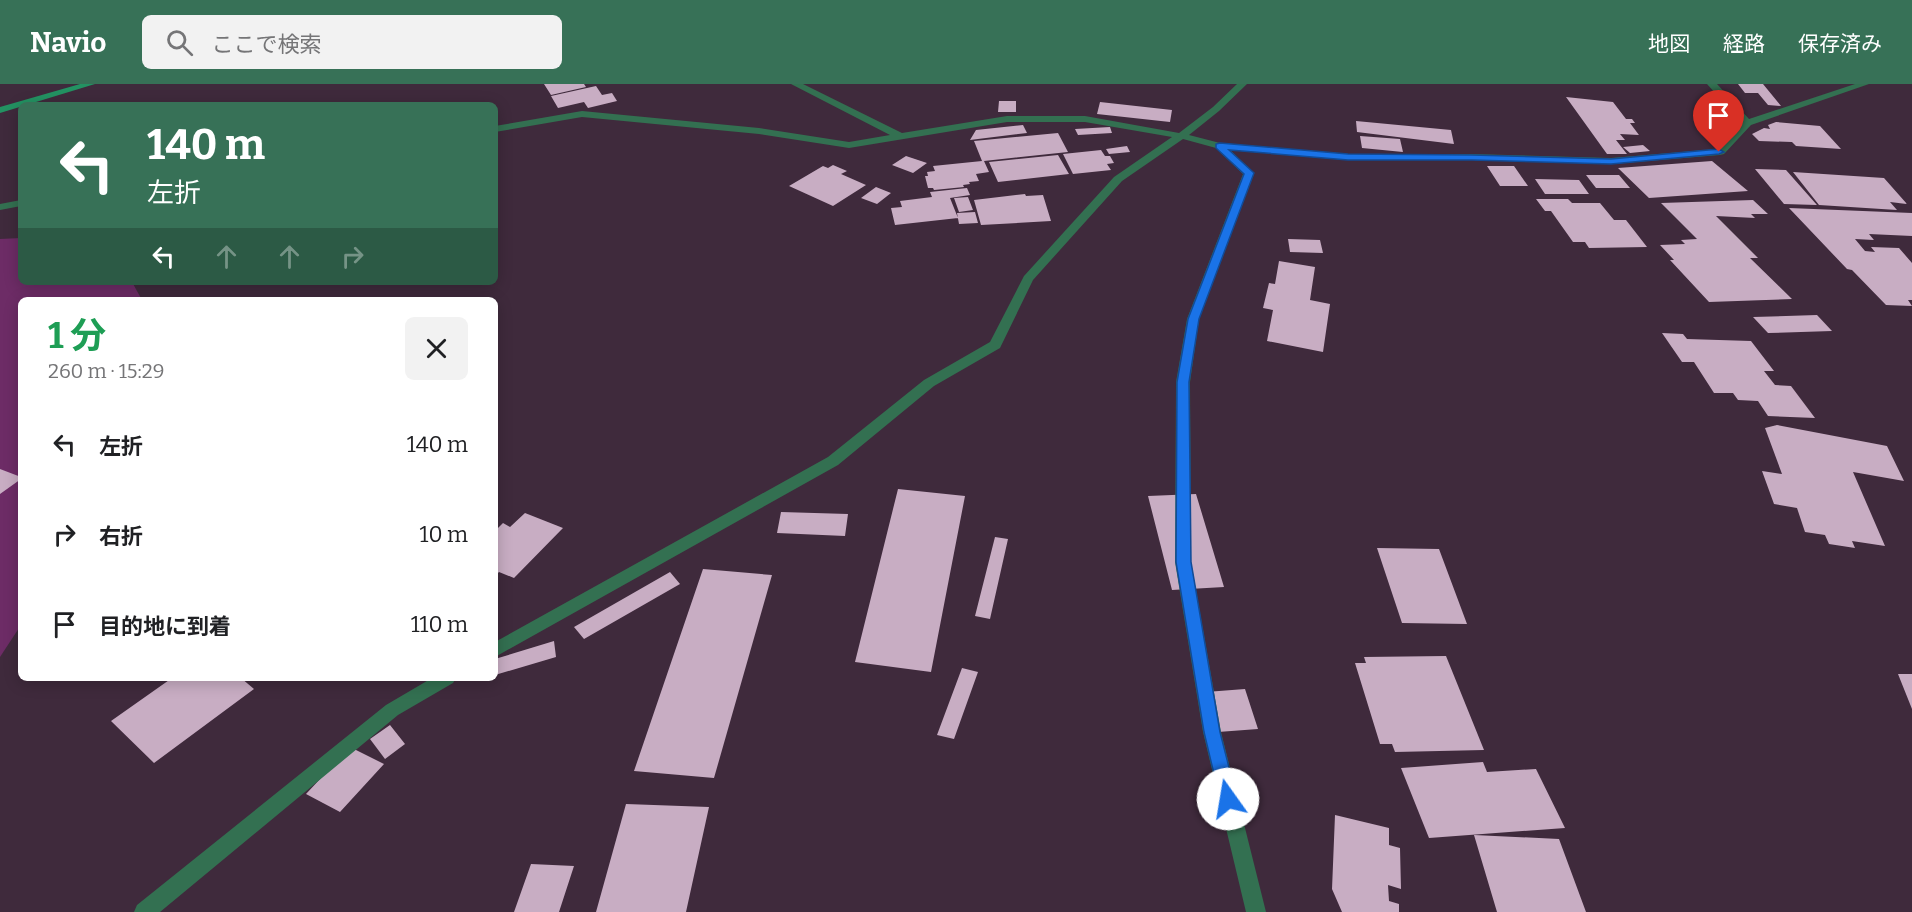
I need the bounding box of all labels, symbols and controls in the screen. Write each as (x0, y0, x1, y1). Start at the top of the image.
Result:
search box (142, 15, 562, 69)
text: Navio (30, 26, 106, 59)
icon: search (163, 26, 196, 59)
text: ここで検索 (211, 31, 321, 58)
text: 地図 (1648, 31, 1690, 57)
text: 経路 (1723, 31, 1765, 57)
text: 保存済み (1798, 31, 1882, 57)
pin (1693, 90, 1744, 152)
icon: arrive (1702, 99, 1735, 132)
text: 140 m (147, 120, 265, 170)
icon: left (48, 126, 126, 204)
text: 左折 (147, 177, 201, 209)
icon: left (147, 240, 180, 273)
icon: ahead (210, 240, 243, 273)
icon: ahead (273, 240, 306, 273)
icon: right (336, 240, 369, 273)
text: 1 分 (48, 314, 106, 358)
button: close (405, 317, 468, 380)
text: 260 m · 15:29 (48, 359, 164, 383)
icon: left (48, 428, 81, 461)
text: 140 m (407, 431, 468, 458)
text: 左折 (99, 433, 143, 460)
icon: right (48, 518, 81, 551)
text: 10 m (420, 521, 468, 548)
text: 右折 (99, 523, 143, 550)
icon: arrive (48, 608, 81, 641)
text: 110 m (411, 611, 468, 638)
text: 目的地に到着 (99, 613, 231, 640)
position arrow (1196, 767, 1260, 831)

